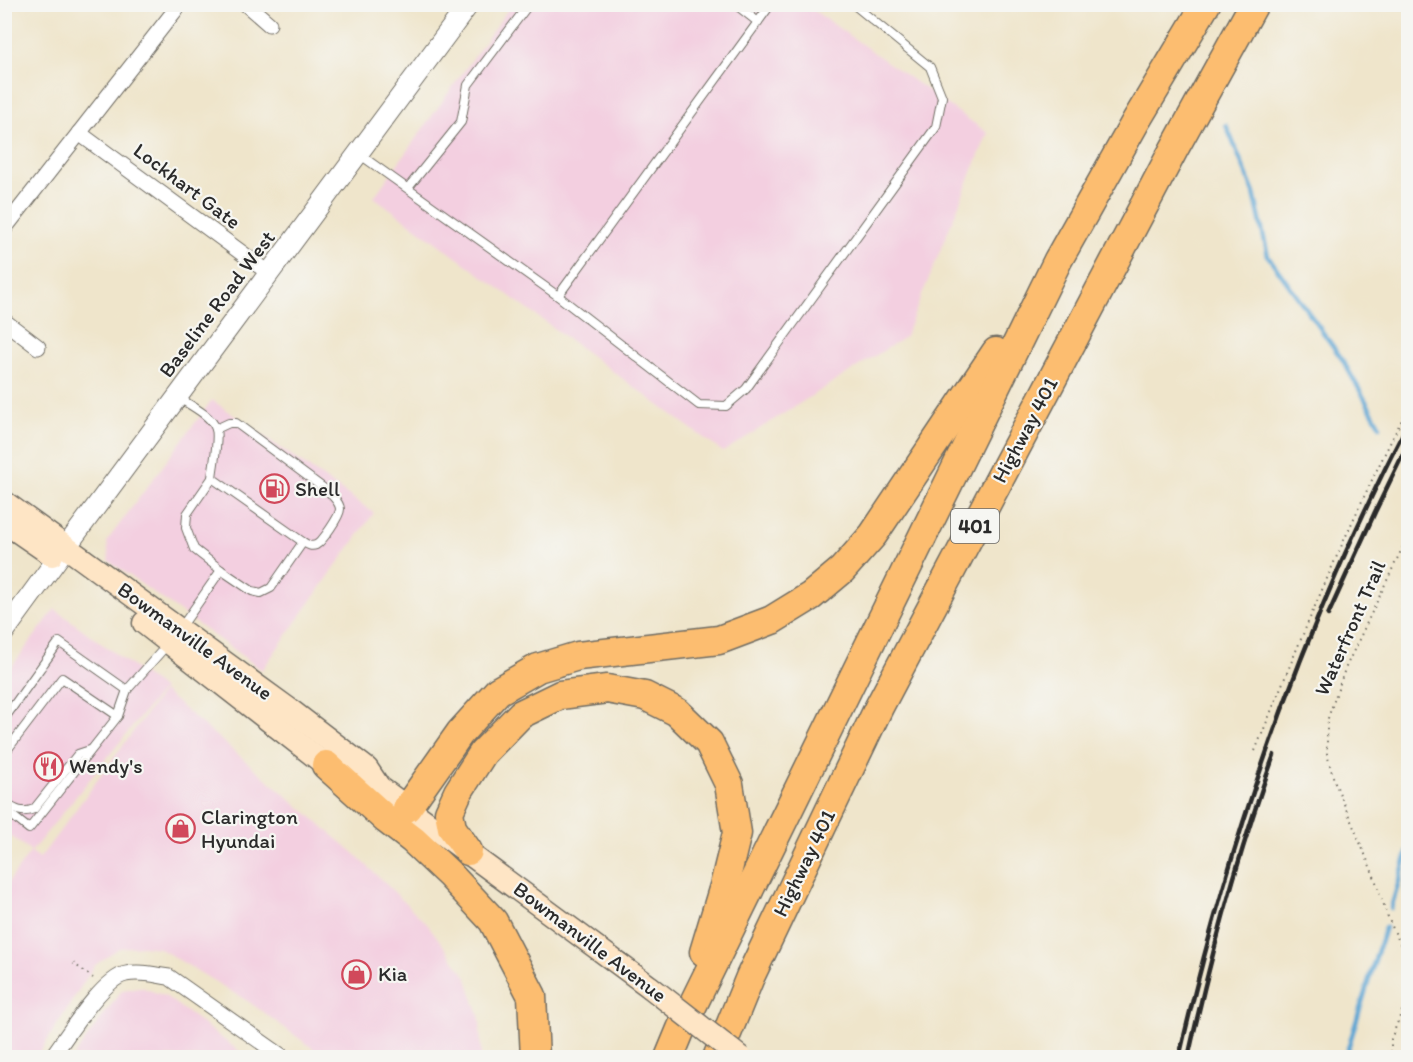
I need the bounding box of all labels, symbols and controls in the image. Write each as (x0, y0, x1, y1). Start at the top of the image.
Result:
street label: Lockhart Gate (129, 137, 246, 234)
street label: Baseline Road West (153, 225, 280, 382)
street label: Highway 401 (986, 372, 1063, 487)
fuel station icon: Shell (258, 473, 290, 505)
place label: Shell (295, 476, 340, 501)
road number: 401 (951, 509, 999, 543)
street label: Waterfront Trail (1309, 556, 1391, 699)
street label: Bowmanville Avenue (113, 576, 278, 705)
restaurant icon: Wendy's (32, 750, 64, 782)
place label: Wendy's (69, 753, 143, 778)
place label: Clarington Hyundai (201, 804, 298, 853)
street label: Highway 401 (767, 805, 840, 920)
shop icon: Clarington Hyundai (164, 813, 196, 845)
street label: Bowmanville Avenue (509, 876, 672, 1007)
shop icon: Kia (341, 958, 373, 990)
place label: Kia (378, 961, 407, 986)

